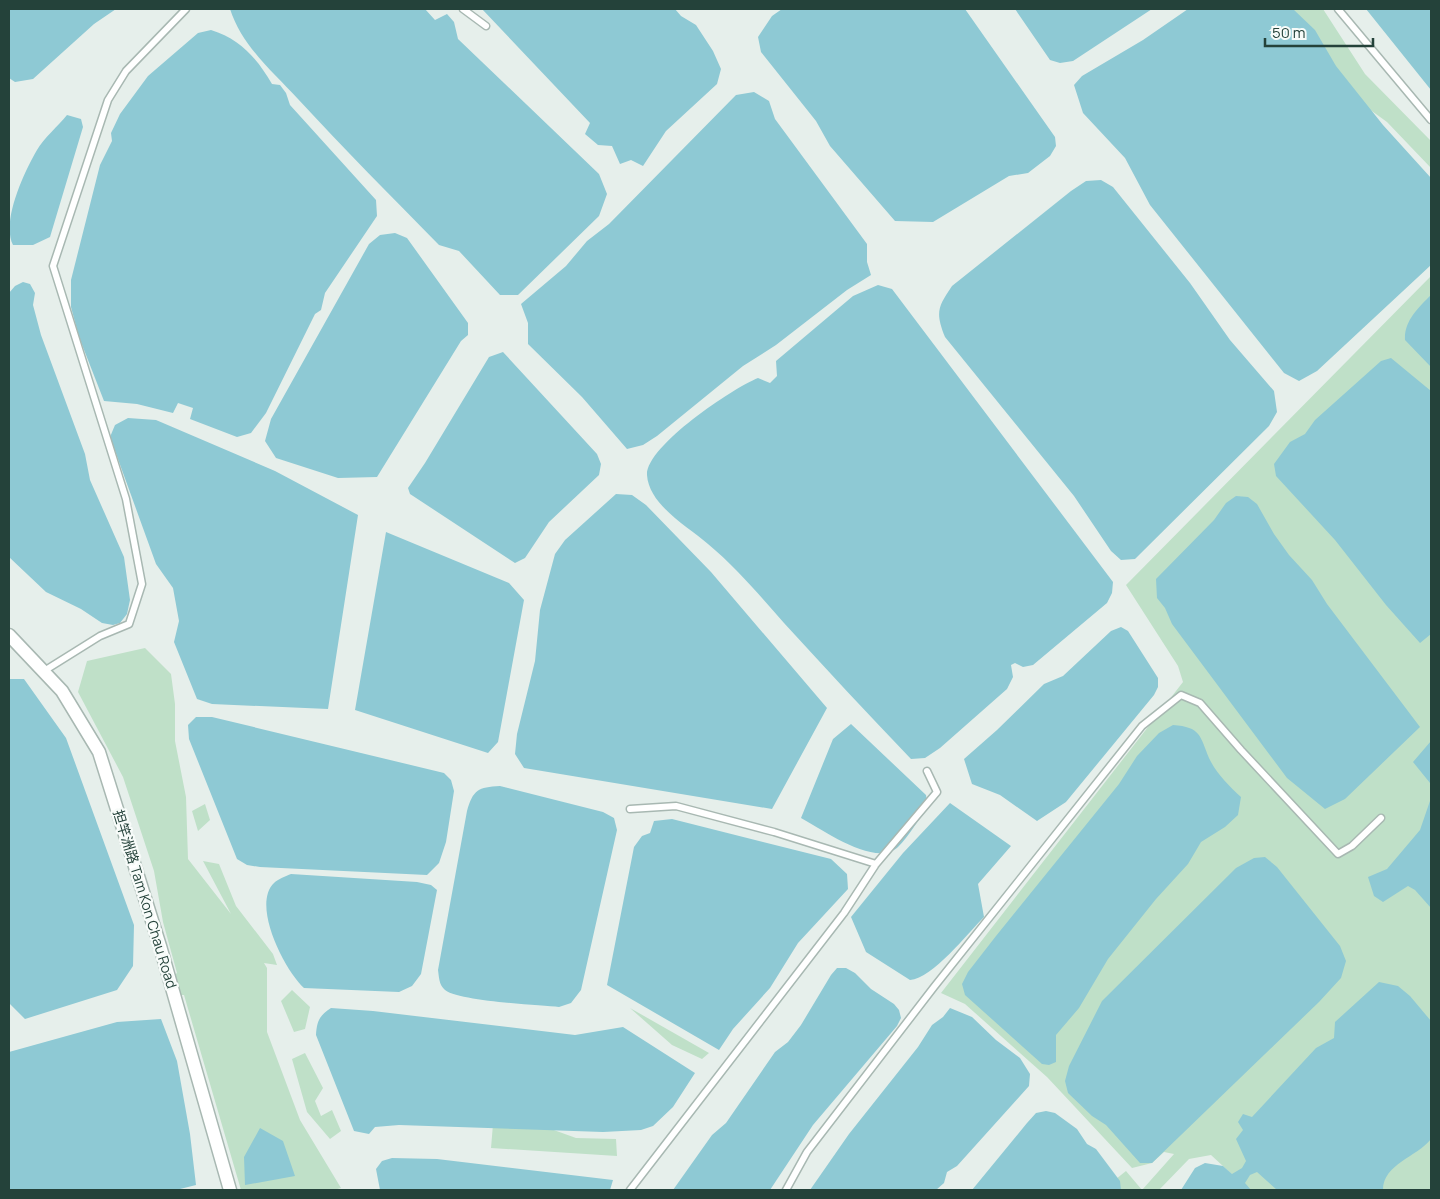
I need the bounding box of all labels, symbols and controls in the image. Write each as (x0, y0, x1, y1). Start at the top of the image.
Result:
scale bar (1265, 15, 1372, 47)
text: 50 m (1272, 22, 1306, 43)
street label: 担竿洲路 Tam Kon Chau Road (109, 807, 182, 991)

